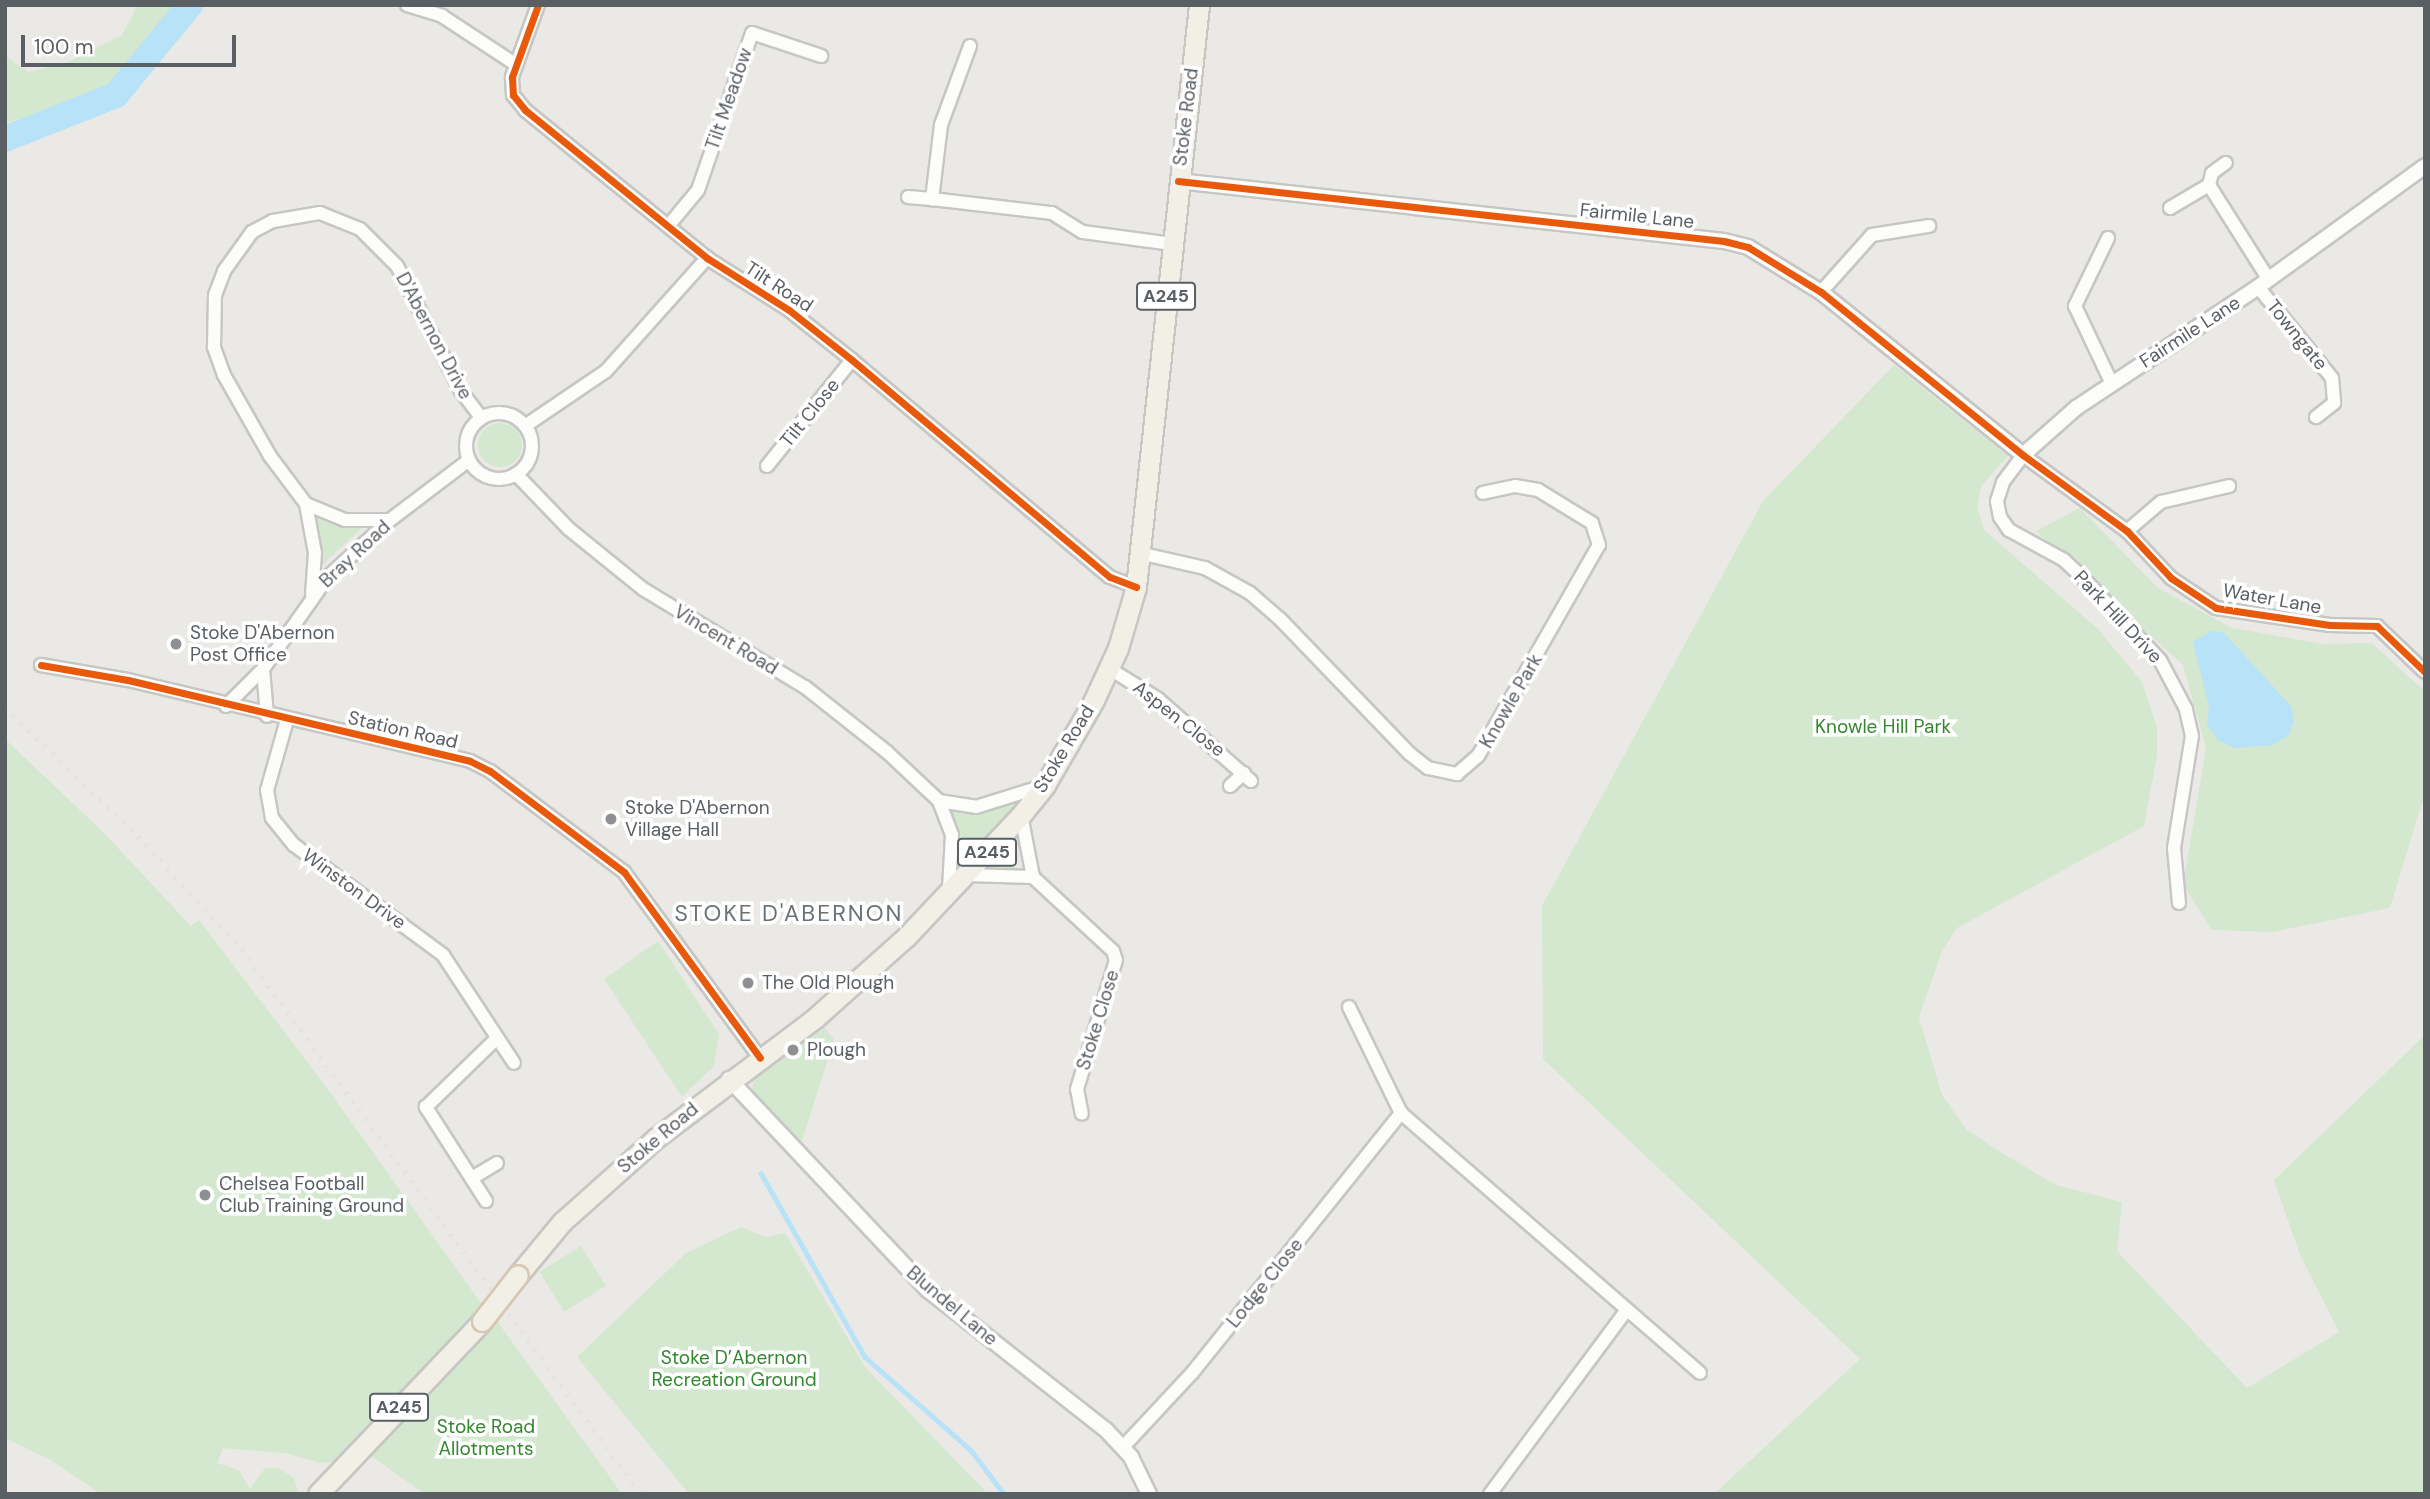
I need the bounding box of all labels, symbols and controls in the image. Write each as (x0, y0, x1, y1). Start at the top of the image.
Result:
scale bar (24, 21, 240, 65)
text: 100 m (34, 33, 94, 61)
street label: Tilt Meadow (701, 45, 757, 153)
street label: Stoke Road (1169, 67, 1203, 167)
street label: Fairmile Lane (1579, 199, 1695, 233)
street label: Tilt Road (741, 257, 817, 317)
street label: D'Abernon Drive (391, 269, 477, 403)
road number: A245 (1134, 282, 1198, 310)
street label: Fairmile Lane (2136, 291, 2244, 373)
street label: Towngate (2262, 295, 2332, 375)
street label: Tilt Close (776, 374, 844, 452)
street label: Bray Road (315, 516, 395, 592)
street label: Park Hill Drive (2069, 566, 2167, 668)
street label: Water Lane (2221, 579, 2323, 619)
street label: Vincent Road (670, 600, 782, 680)
place label: Stoke D'Abernon Post Office (190, 622, 335, 666)
marker: Stoke D'Abernon Post Office (168, 636, 184, 652)
street label: Knowle Park (1475, 650, 1547, 752)
street label: Aspen Close (1129, 676, 1229, 762)
street label: Stoke Road (1029, 701, 1099, 797)
street label: Station Road (346, 706, 460, 754)
park label: Knowle Hill Park (1815, 716, 1951, 738)
place label: Stoke D'Abernon Village Hall (625, 797, 770, 841)
marker: Stoke D'Abernon Village Hall (603, 811, 619, 827)
road number: A245 (956, 838, 1018, 866)
street label: Winston Drive (298, 844, 410, 934)
district label: STOKE D'ABERNON (676, 899, 902, 927)
street label: Stoke Close (1072, 967, 1124, 1073)
place label: The Old Plough (762, 972, 894, 994)
marker: The Old Plough (740, 975, 756, 991)
place label: Plough (807, 1039, 866, 1061)
marker: Plough (785, 1042, 801, 1058)
street label: Stoke Road (613, 1098, 703, 1178)
place label: Chelsea Football Club Training Ground (219, 1173, 404, 1217)
marker: Chelsea Football Club Training Ground (197, 1187, 213, 1203)
street label: Lodge Close (1222, 1234, 1308, 1332)
street label: Blundel Lane (902, 1261, 1002, 1351)
park label: Stoke D’Abernon Recreation Ground (651, 1347, 817, 1391)
road number: A245 (368, 1392, 430, 1422)
park label: Stoke Road Allotments (437, 1416, 535, 1460)

